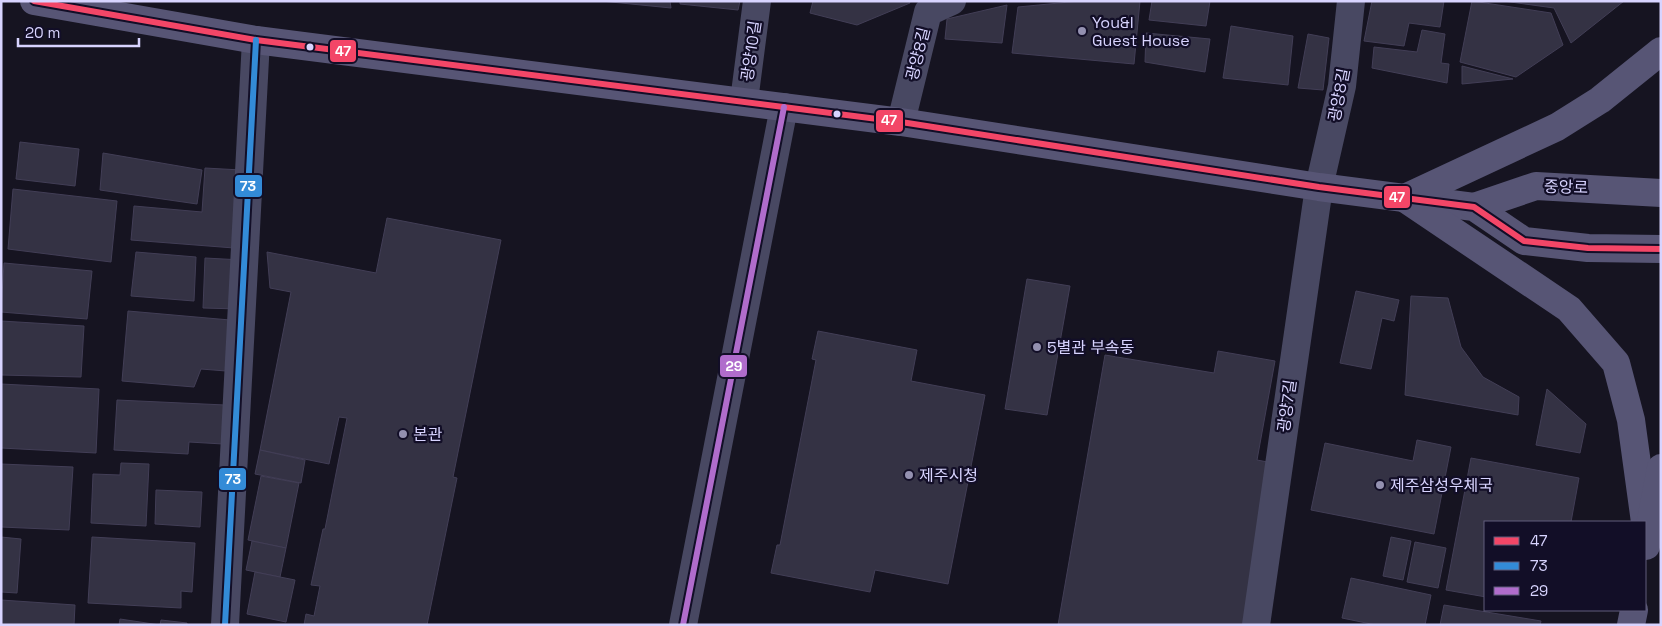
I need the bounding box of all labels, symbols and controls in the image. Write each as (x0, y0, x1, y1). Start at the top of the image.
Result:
place label: You&I Guest House (1092, 12, 1190, 51)
scale bar (18, 15, 139, 47)
street label: 광양10길 (736, 19, 766, 83)
text: 20 m (25, 23, 60, 42)
street label: 광양8길 (901, 25, 935, 83)
marker: You&I Guest House (1076, 25, 1088, 37)
line badge: 47 (329, 39, 357, 63)
unlabelled marker (305, 42, 315, 52)
text: 47 (335, 42, 351, 60)
street label: 광양8길 (1324, 66, 1354, 124)
unlabelled marker (832, 109, 842, 119)
line badge: 47 (875, 109, 904, 133)
text: 47 (881, 111, 897, 129)
line badge: 73 (234, 174, 263, 198)
street label: 중앙로 (1544, 176, 1589, 198)
text: 73 (240, 177, 256, 195)
line badge: 47 (1383, 185, 1411, 209)
text: 47 (1389, 188, 1405, 206)
place label: 5별관 부속동 (1047, 337, 1135, 358)
marker: 5별관 부속동 (1031, 341, 1043, 353)
line badge: 29 (719, 354, 748, 378)
text: 29 (726, 357, 742, 375)
street label: 광양7길 (1273, 378, 1301, 434)
place label: 본관 (413, 424, 443, 445)
marker: 본관 (397, 428, 409, 440)
place label: 제주시청 (919, 465, 978, 486)
line badge: 73 (218, 467, 247, 491)
marker: 제주시청 (903, 469, 915, 481)
text: 73 (225, 470, 241, 488)
place label: 제주삼성우체국 (1390, 475, 1493, 496)
marker: 제주삼성우체국 (1374, 479, 1386, 491)
legend (1484, 521, 1647, 611)
text: 47 (1530, 531, 1547, 550)
text: 73 (1530, 556, 1548, 575)
text: 29 (1530, 581, 1548, 600)

